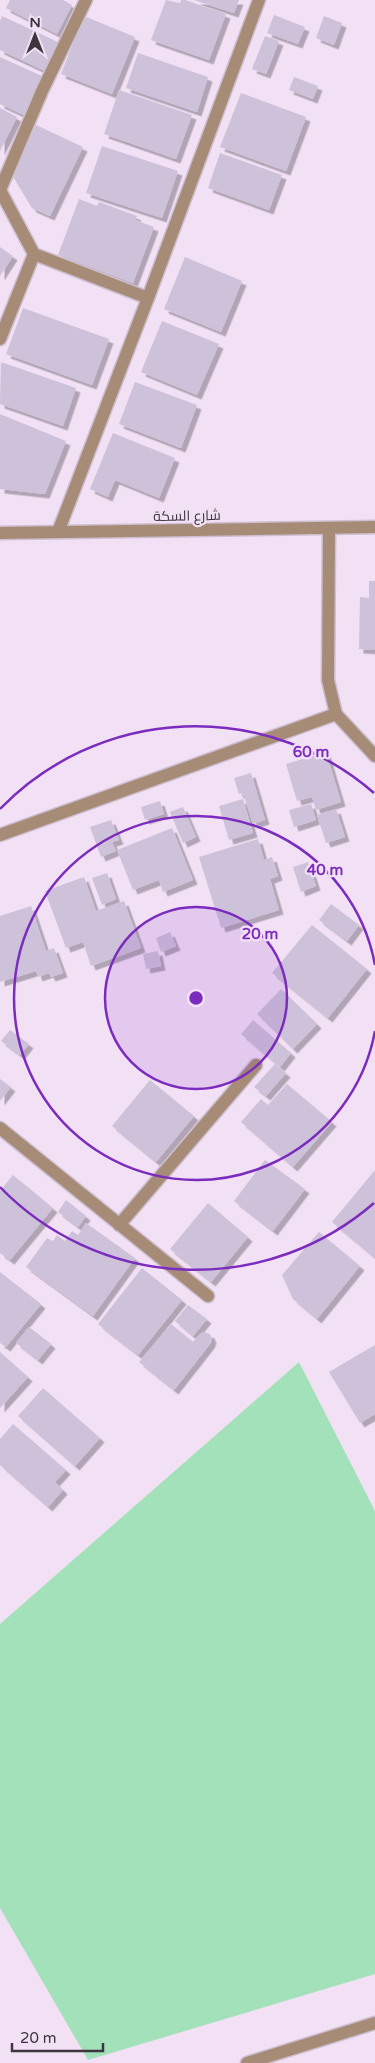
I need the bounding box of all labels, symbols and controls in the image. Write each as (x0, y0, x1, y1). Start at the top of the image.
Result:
north arrow (10, 10, 60, 60)
text: N (29, 14, 41, 31)
street label: شارع السكة (153, 507, 221, 525)
text: 60 m (293, 743, 329, 761)
text: 40 m (307, 861, 343, 879)
text: 20 m (242, 925, 278, 943)
centre of rings (187, 989, 205, 1007)
scale bar (12, 2020, 104, 2052)
text: 20 m (20, 2029, 57, 2047)

